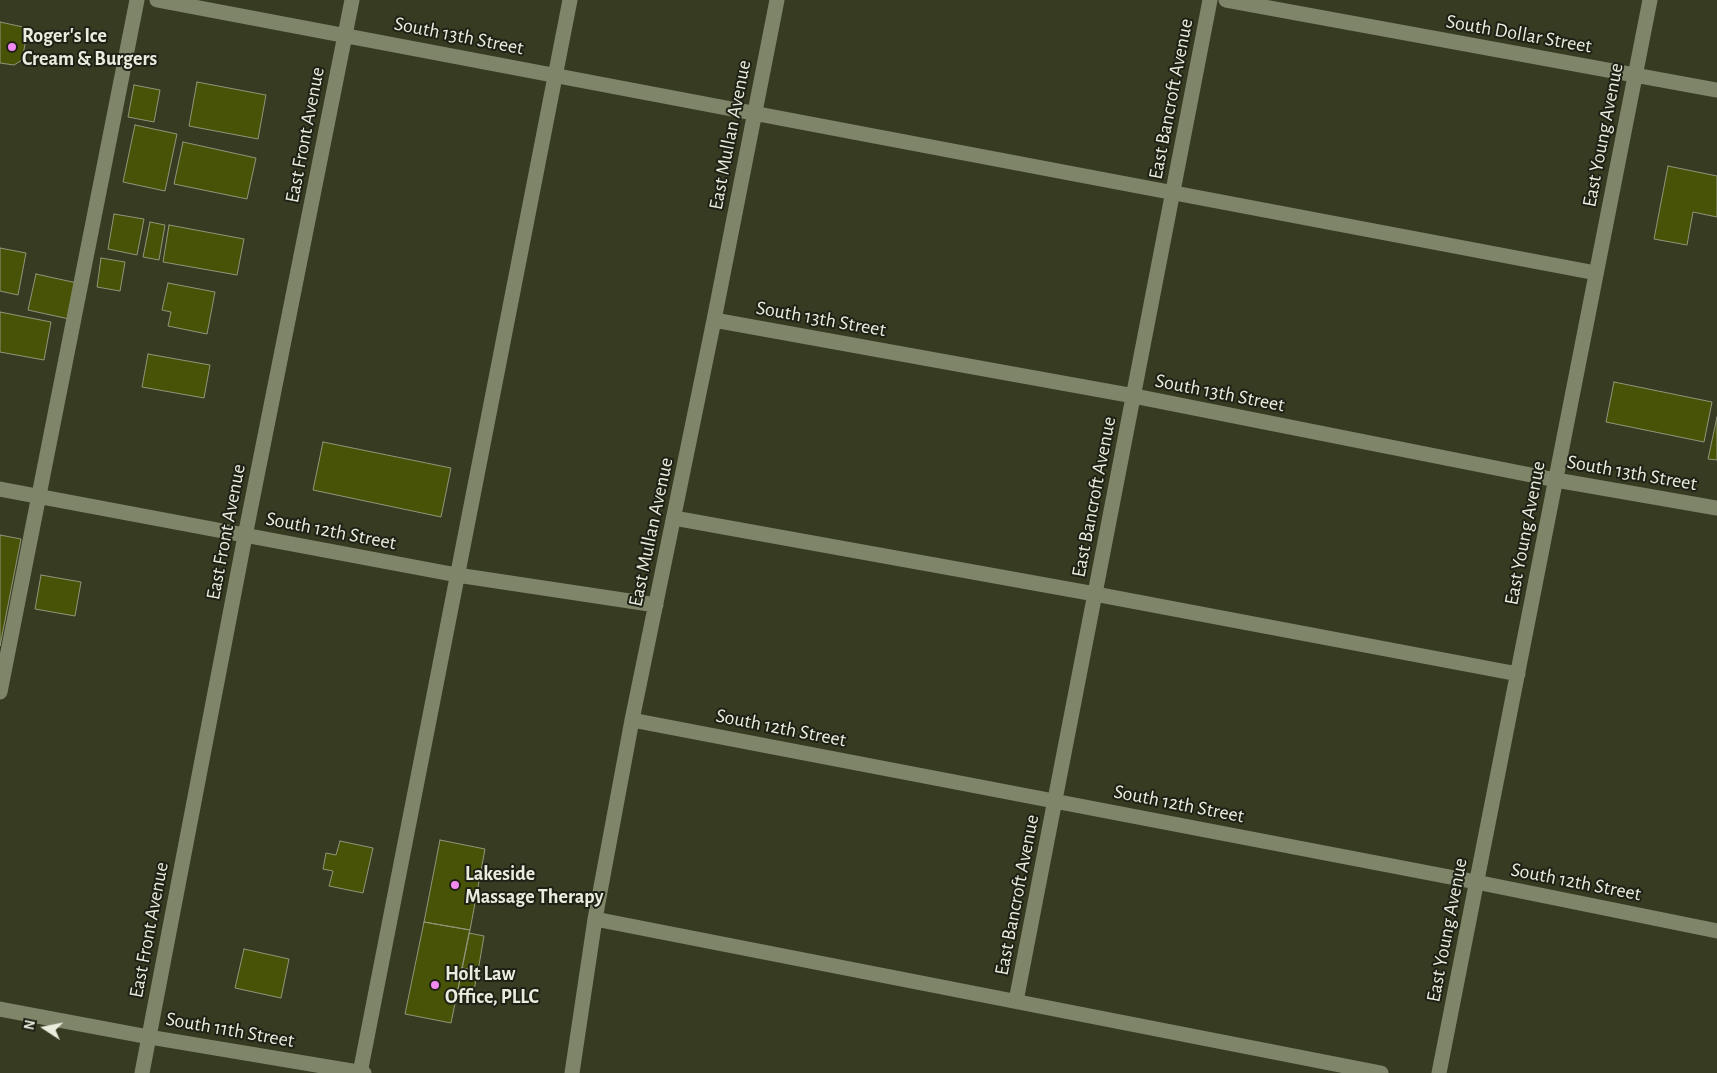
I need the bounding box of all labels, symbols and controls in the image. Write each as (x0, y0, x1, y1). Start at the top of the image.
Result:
street label: South Dollar Street (1444, 9, 1594, 59)
street label: South 13th Street (392, 12, 526, 60)
street label: East Bancroft Avenue (1144, 17, 1198, 181)
place label: Roger's Ice Cream & Burgers (22, 24, 157, 71)
marker: Roger's Ice Cream & Burgers (6, 41, 18, 53)
street label: East Mullan Avenue (704, 58, 756, 212)
street label: East Young Avenue (1577, 61, 1629, 209)
street label: East Front Avenue (280, 65, 330, 205)
street label: South 13th Street (754, 296, 888, 342)
street label: South 13th Street (1153, 369, 1287, 417)
street label: East Bancroft Avenue (1067, 415, 1121, 579)
street label: South 13th Street (1565, 450, 1699, 496)
street label: East Mullan Avenue (623, 455, 679, 609)
street label: East Young Avenue (1499, 459, 1551, 607)
street label: East Front Avenue (201, 462, 251, 602)
street label: South 12th Street (264, 507, 398, 555)
street label: South 12th Street (714, 704, 848, 752)
street label: South 12th Street (1112, 780, 1246, 828)
street label: East Bancroft Avenue (990, 813, 1044, 977)
street label: East Young Avenue (1421, 856, 1473, 1004)
street label: South 12th Street (1509, 858, 1643, 906)
street label: East Front Avenue (124, 860, 174, 1000)
place label: Lakeside Massage Therapy (465, 862, 603, 909)
marker: Lakeside Massage Therapy (449, 879, 461, 891)
place label: Holt Law Office, PLLC (445, 962, 539, 1009)
marker: Holt Law Office, PLLC (429, 979, 441, 991)
north arrow (20, 1003, 70, 1053)
street label: South 11th Street (164, 1007, 296, 1053)
text: N (22, 1019, 38, 1031)

